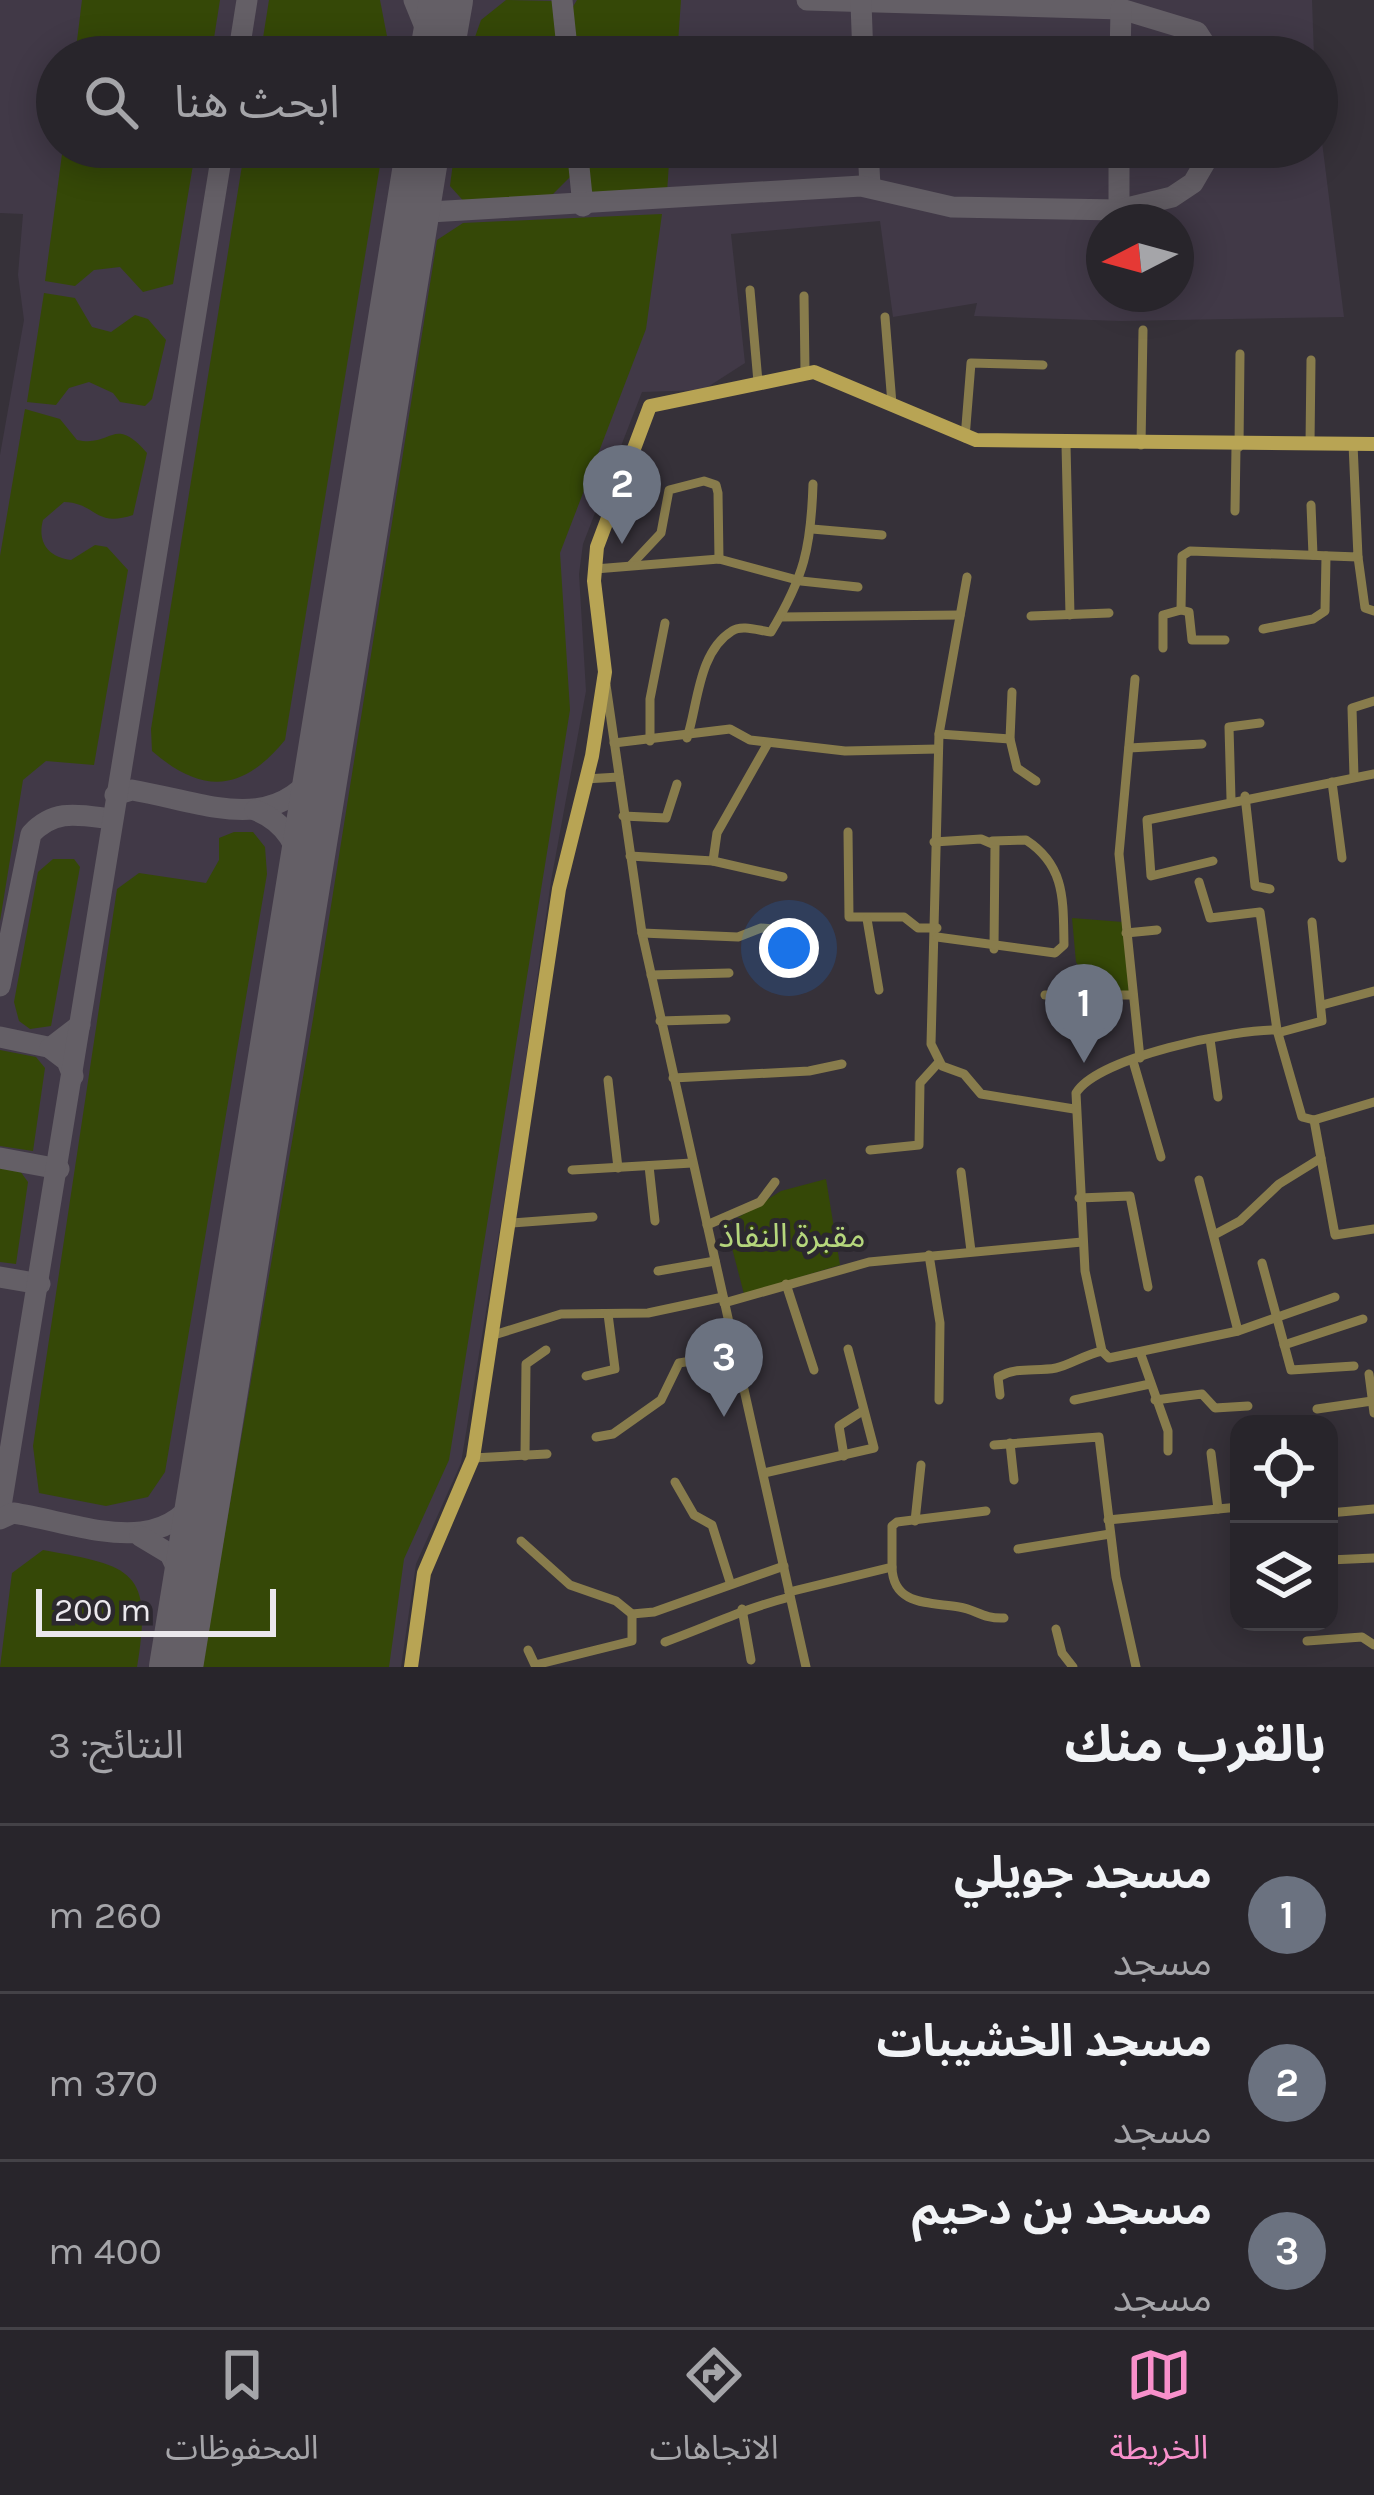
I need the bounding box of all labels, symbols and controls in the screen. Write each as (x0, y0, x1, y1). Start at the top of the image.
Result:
search box (36, 36, 1338, 168)
icon: search (78, 69, 144, 135)
text: ابحث هنا (174, 76, 340, 128)
north arrow (1086, 204, 1194, 312)
pin: 2 (583, 445, 661, 544)
your location (759, 918, 819, 978)
pin: 1 (1045, 964, 1123, 1063)
park label: مقبرة النفاذ (718, 1217, 866, 1255)
pin: 3 (685, 1318, 763, 1417)
map controls (1230, 1415, 1338, 1631)
button: locate (1230, 1415, 1338, 1523)
button: layers (1230, 1523, 1338, 1631)
scale bar (36, 1583, 276, 1636)
text: 200 m (54, 1591, 151, 1629)
text: بالقرب منك (1064, 1714, 1326, 1774)
text: النتائج: 3 (48, 1722, 184, 1768)
text: مسجد جويلي (954, 1847, 1212, 1899)
text: 260 m (48, 1892, 162, 1938)
text: 1 (1280, 1892, 1294, 1938)
text: مسجد (1113, 1939, 1212, 1985)
text: مسجد الخشيبات (876, 2015, 1212, 2067)
text: 370 m (48, 2060, 158, 2106)
text: 2 (1275, 2060, 1299, 2106)
text: مسجد (1113, 2107, 1212, 2153)
text: مسجد بن دحيم (912, 2183, 1212, 2235)
text: 400 m (48, 2228, 162, 2274)
text: 3 (1275, 2228, 1299, 2274)
text: مسجد (1113, 2275, 1212, 2321)
tab: المحفوظات (166, 2342, 319, 2483)
tab: الاتجاهات (650, 2342, 779, 2483)
tab: الخريطة (1110, 2342, 1208, 2483)

